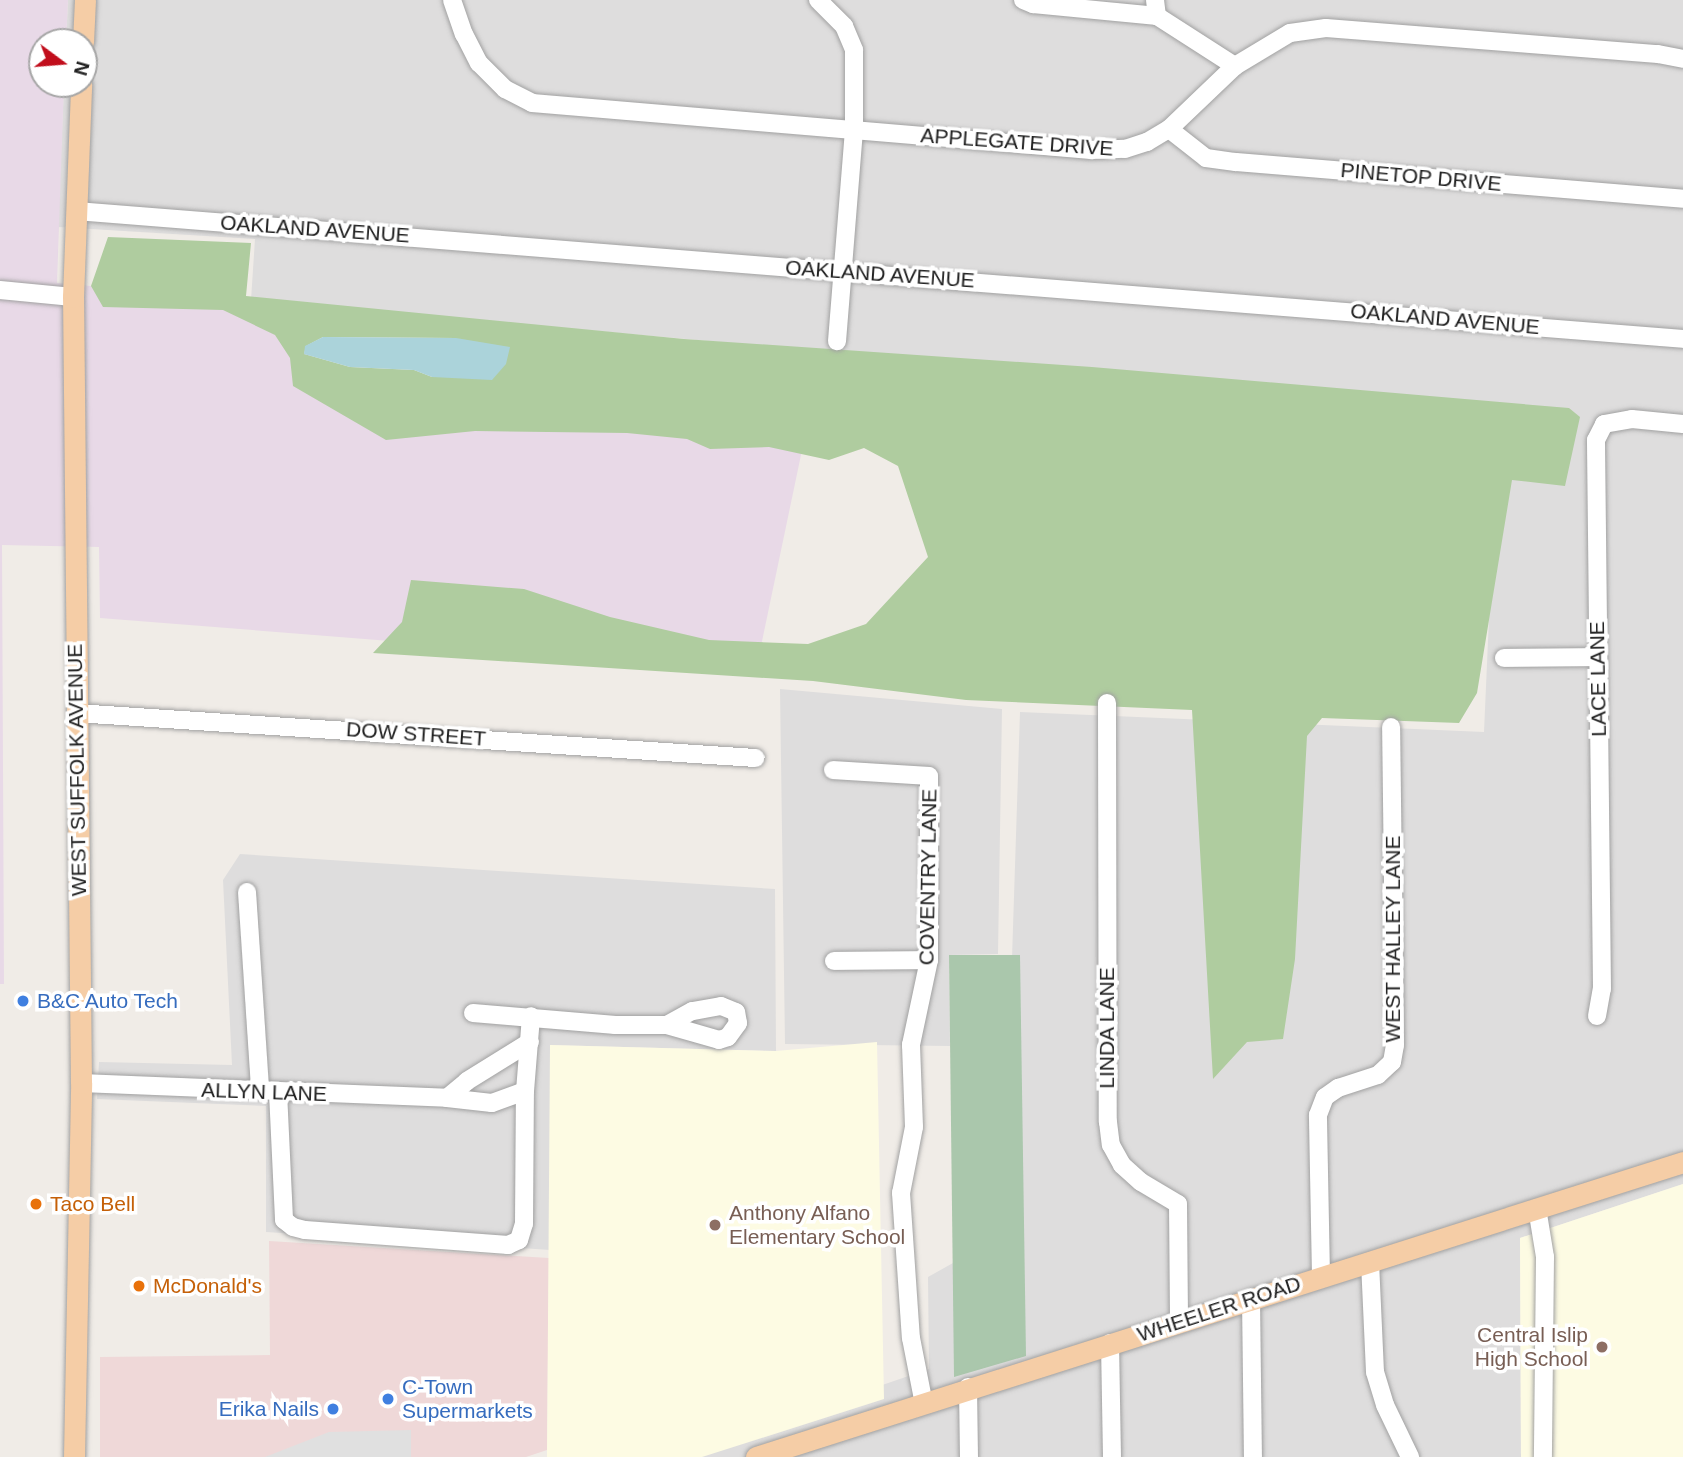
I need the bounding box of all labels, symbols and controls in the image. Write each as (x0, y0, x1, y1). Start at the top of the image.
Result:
north arrow (28, 28, 98, 98)
text: N (70, 59, 94, 78)
street label: APPLEGATE DRIVE (920, 123, 1114, 161)
street label: PINETOP DRIVE (1339, 157, 1503, 197)
street label: OAKLAND AVENUE (219, 210, 411, 248)
street label: OAKLAND AVENUE (784, 255, 976, 293)
street label: OAKLAND AVENUE (1349, 298, 1541, 340)
street label: LACE LANE (1584, 621, 1612, 737)
street label: WEST SUFFOLK AVENUE (62, 643, 92, 897)
street label: DOW STREET (345, 717, 487, 751)
street label: COVENTRY LANE (914, 788, 942, 966)
street label: WEST HALLEY LANE (1380, 835, 1406, 1043)
street label: LINDA LANE (1094, 967, 1120, 1089)
place label: B&C Auto Tech (37, 988, 179, 1014)
marker: B&C Auto Tech (15, 993, 31, 1009)
street label: ALLYN LANE (201, 1077, 327, 1107)
place label: Taco Bell (50, 1191, 135, 1217)
marker: Taco Bell (28, 1196, 44, 1212)
place label: Anthony Alfano Elementary School (729, 1200, 905, 1250)
marker: Anthony Alfano Elementary School (707, 1217, 723, 1233)
street label: WHEELER ROAD (1134, 1271, 1304, 1347)
place label: McDonald's (153, 1273, 262, 1299)
marker: McDonald's (131, 1278, 147, 1294)
place label: Central Islip High School (1475, 1322, 1588, 1372)
marker: Central Islip High School (1594, 1339, 1610, 1355)
place label: C‑Town Supermarkets (402, 1374, 533, 1424)
marker: C‑Town Supermarkets (380, 1391, 396, 1407)
place label: Erika Nails (219, 1396, 319, 1422)
marker: Erika Nails (325, 1401, 341, 1417)

